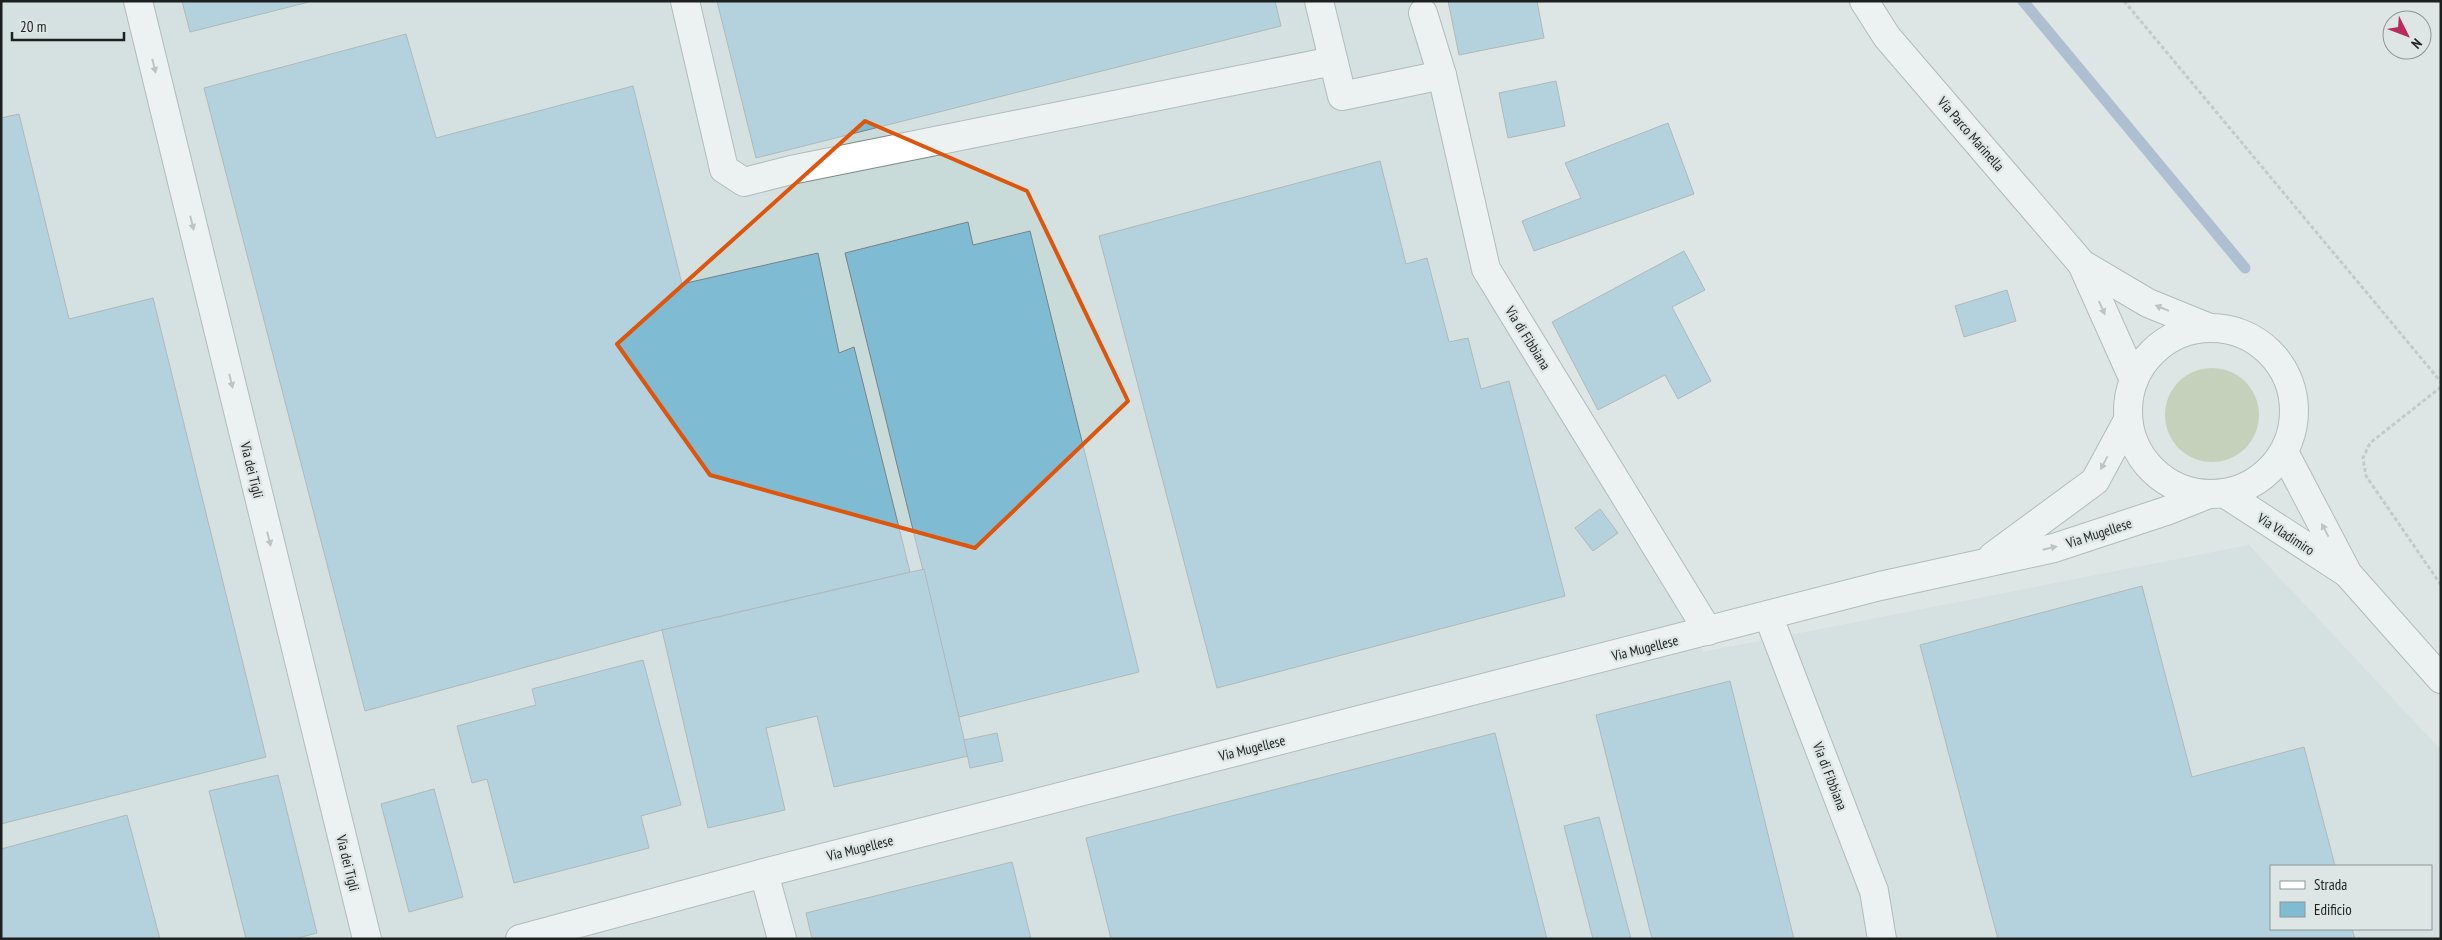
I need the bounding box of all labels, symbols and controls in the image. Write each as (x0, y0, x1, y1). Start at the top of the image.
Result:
scale bar (12, 10, 125, 42)
north arrow (2382, 10, 2432, 60)
text: 20 m (20, 17, 46, 36)
text: N (2407, 35, 2426, 53)
one-way arrow (150, 58, 158, 73)
street label: Via Parco Marinella (1933, 92, 2008, 175)
one-way arrow (188, 216, 196, 231)
one-way arrow (2098, 301, 2106, 315)
street label: Via di Fibbiana (1501, 302, 1555, 373)
one-way arrow (2155, 304, 2169, 312)
one-way arrow (227, 374, 235, 389)
street label: Via dei Tigli (236, 439, 268, 500)
one-way arrow (2100, 456, 2109, 470)
street label: Via Vladimiro (2253, 508, 2318, 559)
street label: Via Mugellese (2063, 514, 2134, 552)
one-way arrow (2321, 523, 2329, 538)
one-way arrow (265, 532, 273, 547)
one-way arrow (2043, 544, 2058, 552)
street label: Via Mugellese (1609, 631, 1680, 665)
street label: Via Mugellese (1216, 731, 1287, 765)
street label: Via di Fibbiana (1808, 738, 1851, 813)
street label: Via Mugellese (824, 831, 895, 865)
street label: Via dei Tigli (332, 832, 364, 893)
legend (2270, 865, 2432, 930)
text: Strada (2314, 875, 2347, 894)
text: Edificio (2314, 900, 2352, 919)

